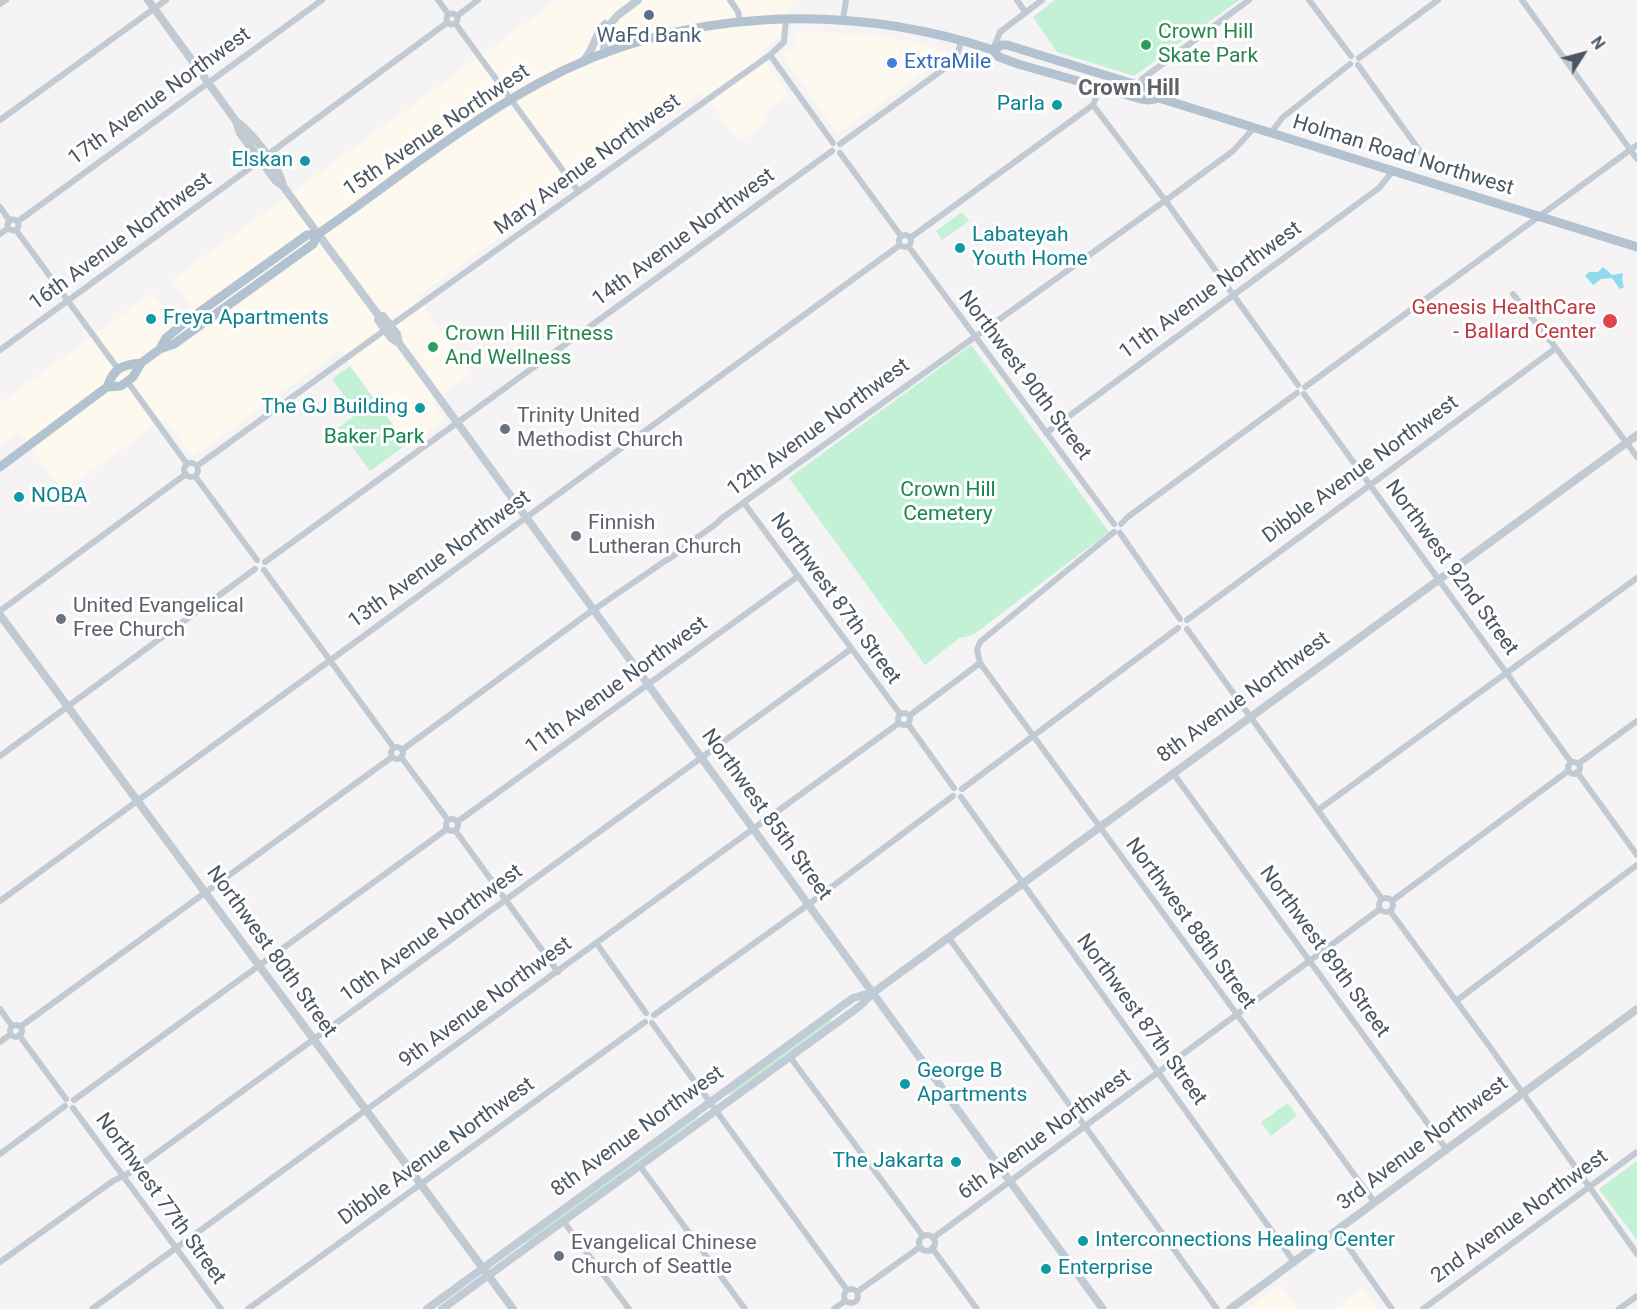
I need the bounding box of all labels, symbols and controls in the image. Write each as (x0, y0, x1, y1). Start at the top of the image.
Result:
marker: WaFd Bank (642, 8, 656, 22)
place label: Crown Hill Skate Park (1158, 20, 1258, 70)
street label: 17th Avenue Northwest (64, 23, 256, 171)
place label: WaFd Bank (597, 24, 701, 50)
north arrow (1553, 24, 1613, 84)
text: N (1587, 33, 1609, 53)
marker: Crown Hill Skate Park (1139, 38, 1153, 52)
place label: ExtraMile (904, 50, 991, 76)
marker: ExtraMile (885, 56, 899, 70)
street label: 15th Avenue Northwest (339, 59, 535, 203)
district label: Crown Hill (1078, 76, 1180, 102)
street label: Mary Avenue Northwest (490, 89, 686, 241)
place label: Parla (997, 92, 1045, 118)
marker: Parla (1050, 98, 1064, 112)
street label: Holman Road Northwest (1289, 110, 1517, 202)
place label: Elskan (231, 148, 293, 174)
marker: Elskan (298, 154, 312, 168)
street label: 14th Avenue Northwest (588, 164, 780, 312)
street label: 16th Avenue Northwest (25, 168, 217, 316)
street label: 11th Avenue Northwest (1115, 217, 1307, 365)
place label: Labateyah Youth Home (972, 223, 1088, 273)
marker: Labateyah Youth Home (953, 241, 967, 255)
street label: Northwest 90th Street (952, 286, 1096, 466)
place label: Genesis HealthCare - Ballard Center (1412, 296, 1596, 346)
place label: Freya Apartments (163, 306, 329, 332)
marker: Freya Apartments (144, 312, 158, 326)
marker: Genesis HealthCare - Ballard Center (1601, 312, 1619, 330)
place label: Crown Hill Fitness And Wellness (445, 322, 614, 372)
marker: Crown Hill Fitness And Wellness (426, 340, 440, 354)
street label: 12th Avenue Northwest (723, 354, 915, 502)
street label: Dibble Avenue Northwest (1258, 391, 1464, 549)
place label: The GJ Building (261, 395, 408, 421)
marker: The GJ Building (413, 401, 427, 415)
place label: Trinity United Methodist Church (517, 404, 683, 454)
marker: Trinity United Methodist Church (498, 422, 512, 436)
park label: Baker Park (324, 425, 424, 451)
street label: Northwest 92nd Street (1379, 475, 1523, 661)
park label: Crown Hill Cemetery (900, 478, 996, 528)
place label: NOBA (31, 484, 87, 510)
street label: 13th Avenue Northwest (344, 486, 536, 634)
marker: NOBA (12, 490, 26, 504)
street label: Northwest 87th Street (764, 508, 906, 690)
place label: Finnish Lutheran Church (588, 511, 741, 561)
marker: Finnish Lutheran Church (569, 529, 583, 543)
place label: United Evangelical Free Church (73, 594, 244, 644)
marker: United Evangelical Free Church (54, 612, 68, 626)
street label: 11th Avenue Northwest (521, 612, 713, 760)
street label: 8th Avenue Northwest (1153, 627, 1335, 769)
street label: Northwest 85th Street (695, 724, 837, 906)
street label: Northwest 88th Street (1119, 833, 1261, 1015)
street label: 10th Avenue Northwest (336, 860, 528, 1008)
street label: Northwest 80th Street (200, 861, 342, 1043)
street label: Northwest 89th Street (1253, 861, 1395, 1043)
street label: Northwest 87th Street (1070, 929, 1212, 1111)
street label: 9th Avenue Northwest (395, 932, 577, 1074)
place label: George B Apartments (917, 1059, 1027, 1109)
street label: 8th Avenue Northwest (547, 1061, 729, 1203)
street label: 6th Avenue Northwest (954, 1064, 1136, 1206)
street label: 3rd Avenue Northwest (1333, 1072, 1513, 1216)
street label: Dibble Avenue Northwest (334, 1073, 540, 1231)
marker: George B Apartments (898, 1077, 912, 1091)
street label: Northwest 77th Street (89, 1108, 231, 1290)
street label: 2nd Avenue Northwest (1427, 1145, 1613, 1289)
place label: The Jakarta (833, 1149, 944, 1175)
marker: The Jakarta (949, 1155, 963, 1169)
place label: Interconnections Healing Center (1095, 1228, 1395, 1254)
place label: Evangelical Chinese Church of Seattle (571, 1231, 757, 1281)
marker: Interconnections Healing Center (1076, 1234, 1090, 1248)
marker: Evangelical Chinese Church of Seattle (552, 1249, 566, 1263)
place label: Enterprise (1058, 1256, 1153, 1282)
marker: Enterprise (1039, 1262, 1053, 1276)

